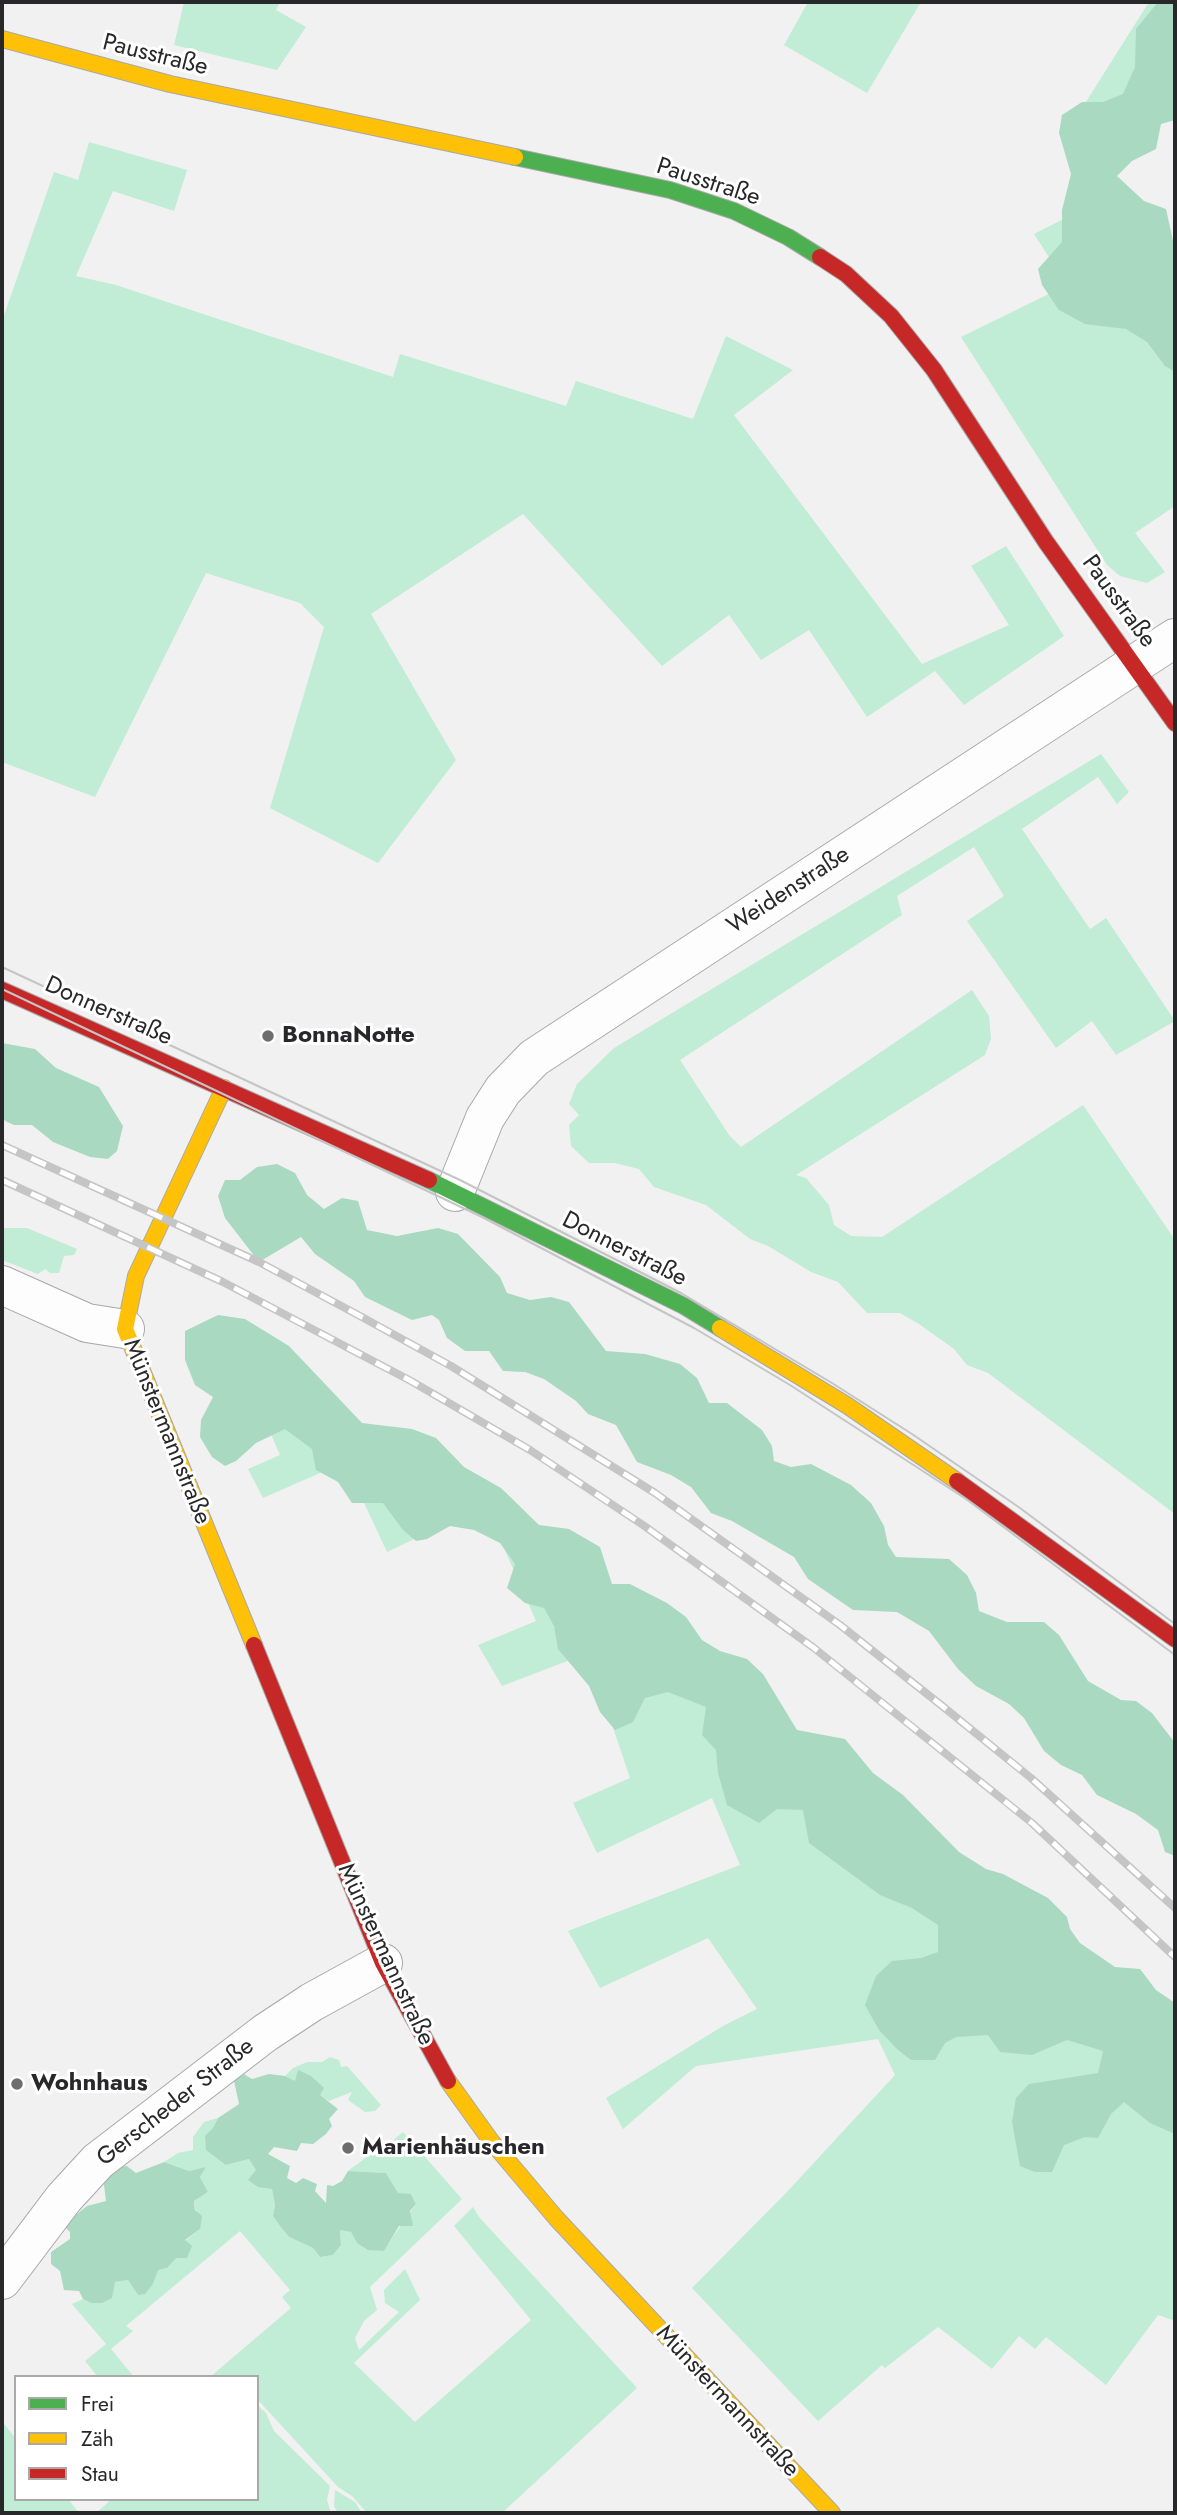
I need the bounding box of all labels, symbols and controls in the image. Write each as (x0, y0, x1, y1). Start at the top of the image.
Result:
street label: Pausstraße (99, 29, 211, 83)
street label: Pausstraße (652, 153, 764, 213)
street label: Pausstraße (1075, 550, 1161, 654)
street label: Weidenstraße (722, 841, 856, 941)
street label: Donnerstraße (40, 971, 176, 1053)
place label: BonnaNotte (282, 1022, 415, 1050)
marker: BonnaNotte (260, 1028, 276, 1044)
street label: Donnerstraße (557, 1206, 691, 1294)
street label: Münstermannstraße (116, 1335, 216, 1529)
street label: Münstermannstraße (330, 1860, 440, 2050)
street label: Gerscheder Straße (92, 2033, 260, 2173)
place label: Wohnhaus (31, 2070, 148, 2098)
marker: Wohnhaus (9, 2076, 25, 2092)
place label: Marienhäuschen (362, 2134, 545, 2162)
marker: Marienhäuschen (340, 2140, 356, 2156)
street label: Münstermannstraße (649, 2320, 805, 2484)
legend (14, 2375, 259, 2501)
text: Frei (81, 2389, 114, 2419)
text: Zäh (81, 2424, 114, 2454)
text: Stau (81, 2459, 119, 2489)

